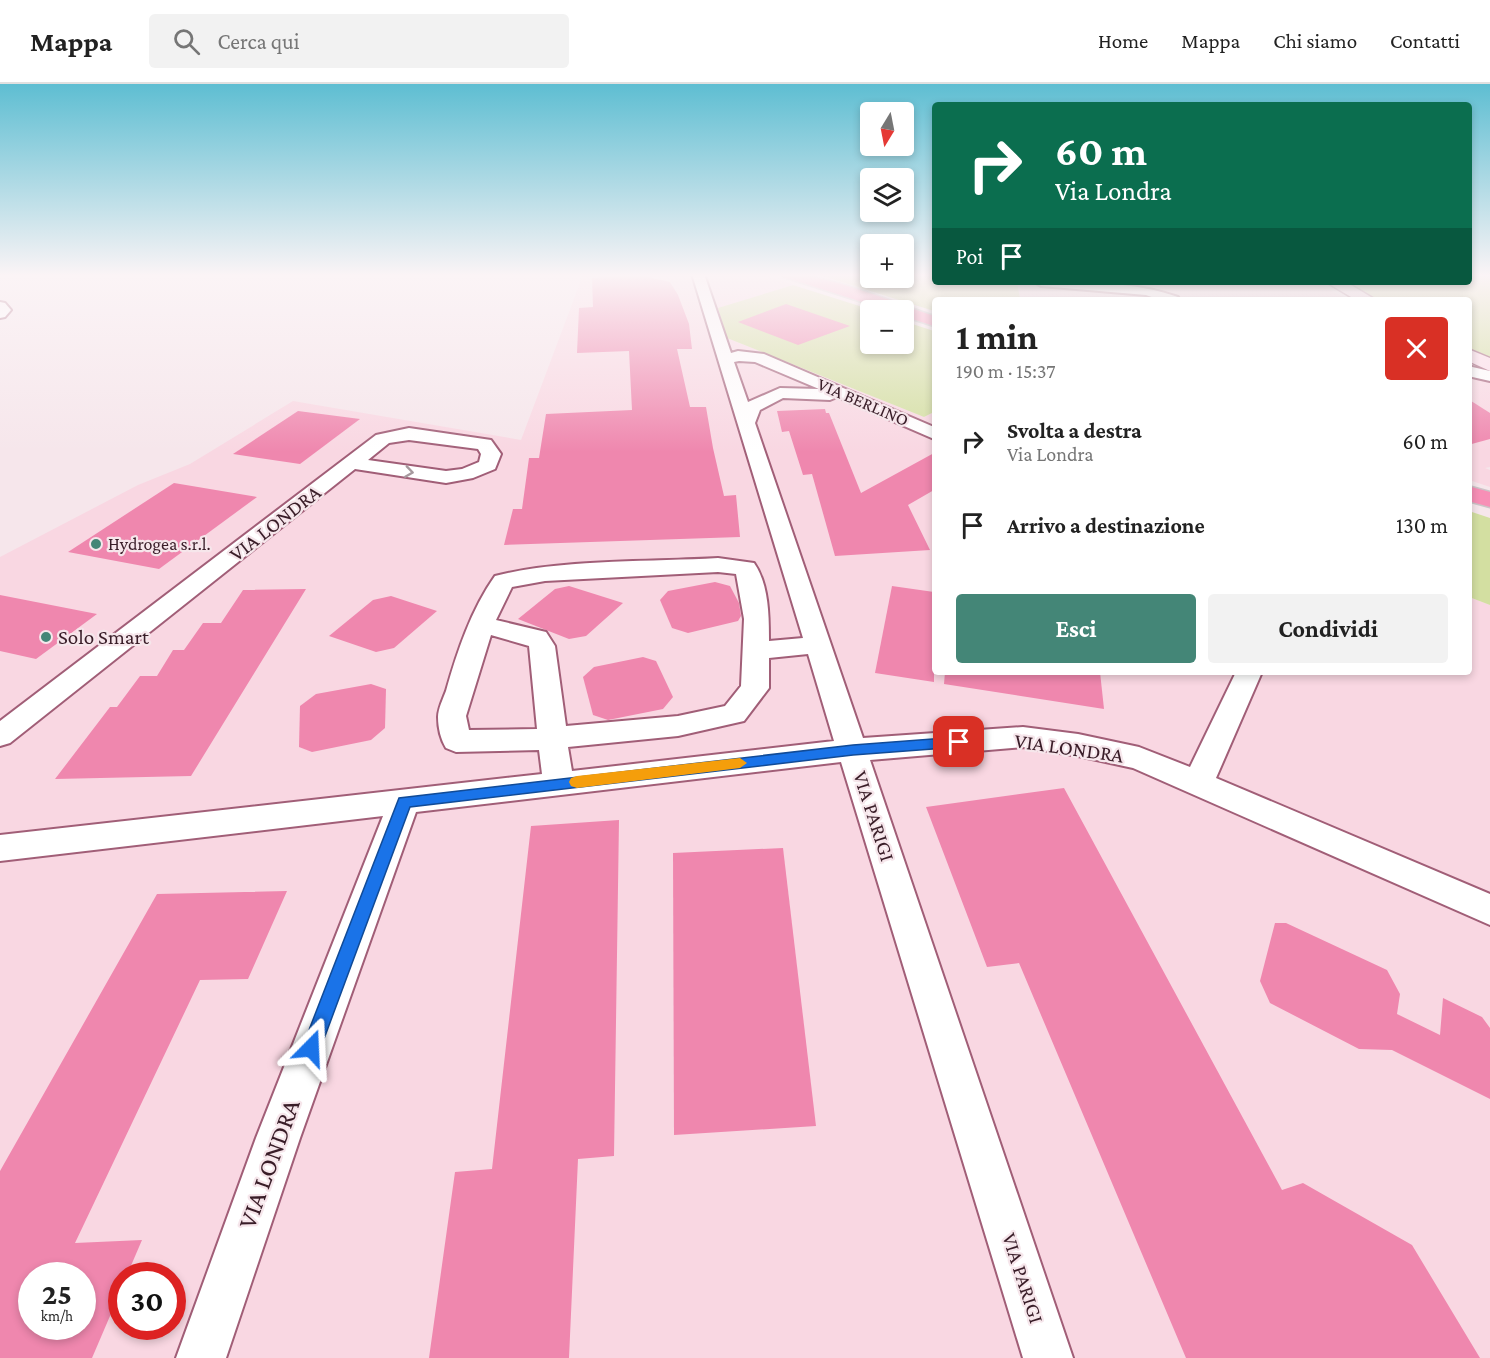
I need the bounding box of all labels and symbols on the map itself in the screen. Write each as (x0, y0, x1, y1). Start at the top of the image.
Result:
north arrow (860, 102, 914, 156)
street label: VIA BERLINO (814, 374, 912, 430)
one-way arrow (405, 465, 414, 477)
street label: VIA LONDRA (224, 480, 326, 566)
place label: Hydrogea s.r.l. (108, 534, 211, 554)
marker: Hydrogea s.r.l. (89, 537, 103, 551)
place label: Solo Smart (58, 625, 150, 649)
marker: Solo Smart (39, 630, 53, 644)
pin (933, 716, 984, 767)
street label: VIA LONDRA (1013, 729, 1125, 768)
street label: VIA PARIGI (848, 768, 900, 864)
position arrow (279, 1016, 343, 1080)
street label: VIA LONDRA (232, 1095, 306, 1233)
street label: VIA PARIGI (997, 1230, 1049, 1326)
speed limit sign: 30 (108, 1262, 186, 1340)

